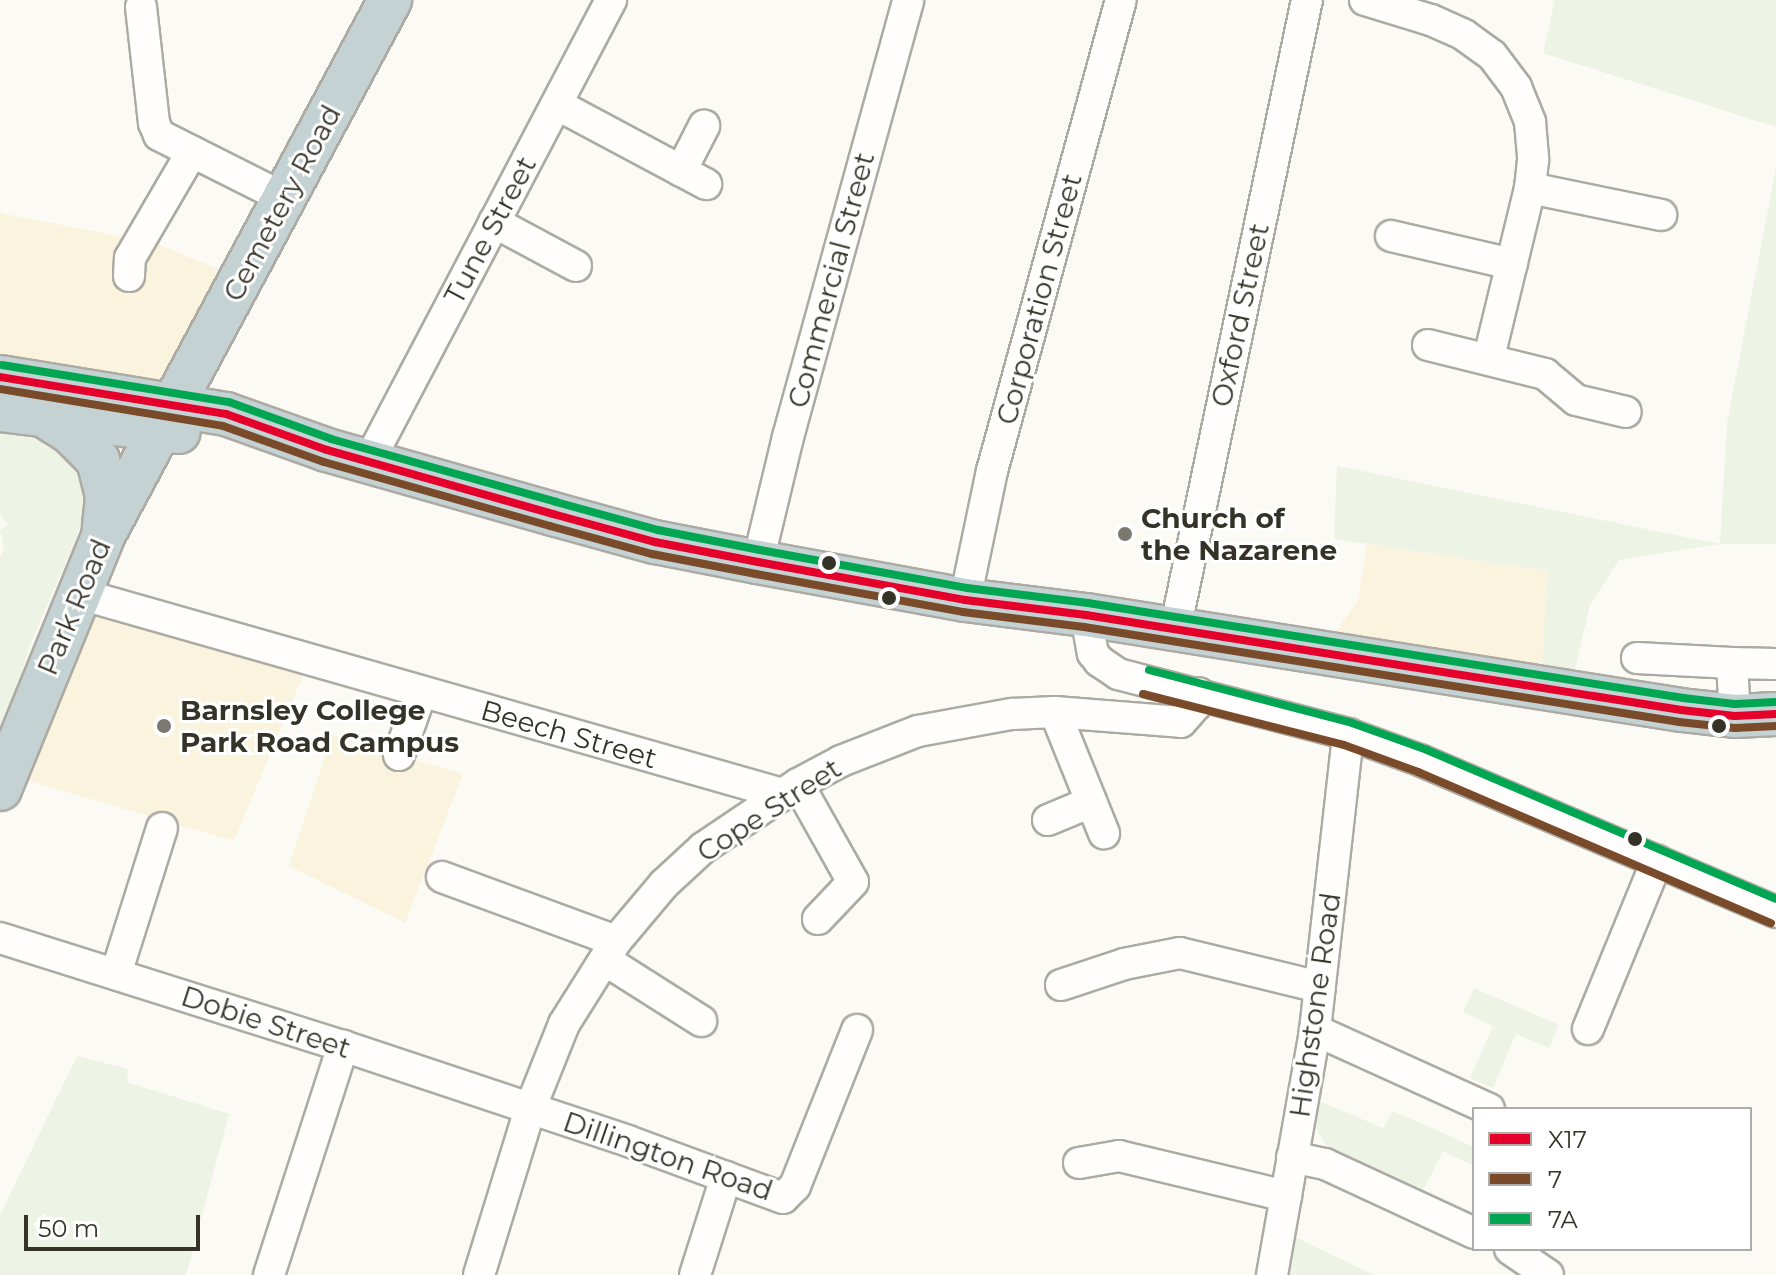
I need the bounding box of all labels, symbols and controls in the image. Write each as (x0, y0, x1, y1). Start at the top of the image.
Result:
street label: Cemetery Road (216, 99, 348, 307)
street label: Commercial Street (781, 149, 881, 411)
street label: Tune Street (437, 150, 543, 310)
street label: Corporation Street (989, 170, 1089, 428)
street label: Oxford Street (1204, 220, 1276, 410)
place label: Church of the Nazarene (1141, 501, 1337, 567)
marker: Church of the Nazarene (1116, 525, 1134, 543)
street label: Park Road (30, 534, 118, 680)
unlabelled marker (821, 555, 837, 571)
unlabelled marker (881, 590, 897, 606)
place label: Barnsley College Park Road Campus (180, 693, 459, 759)
street label: Beech Street (477, 693, 661, 775)
marker: Barnsley College Park Road Campus (155, 717, 173, 735)
unlabelled marker (1711, 718, 1727, 734)
street label: Cope Street (691, 751, 847, 869)
unlabelled marker (1627, 831, 1643, 847)
street label: Highstone Road (1283, 890, 1347, 1120)
street label: Dobie Street (177, 979, 355, 1065)
street label: Dillington Road (559, 1104, 777, 1208)
legend (1472, 1107, 1752, 1251)
text: X17 (1548, 1125, 1587, 1154)
text: 7 (1548, 1165, 1562, 1194)
scale bar (28, 1199, 204, 1249)
text: 7A (1548, 1205, 1578, 1234)
text: 50 m (38, 1214, 99, 1243)

